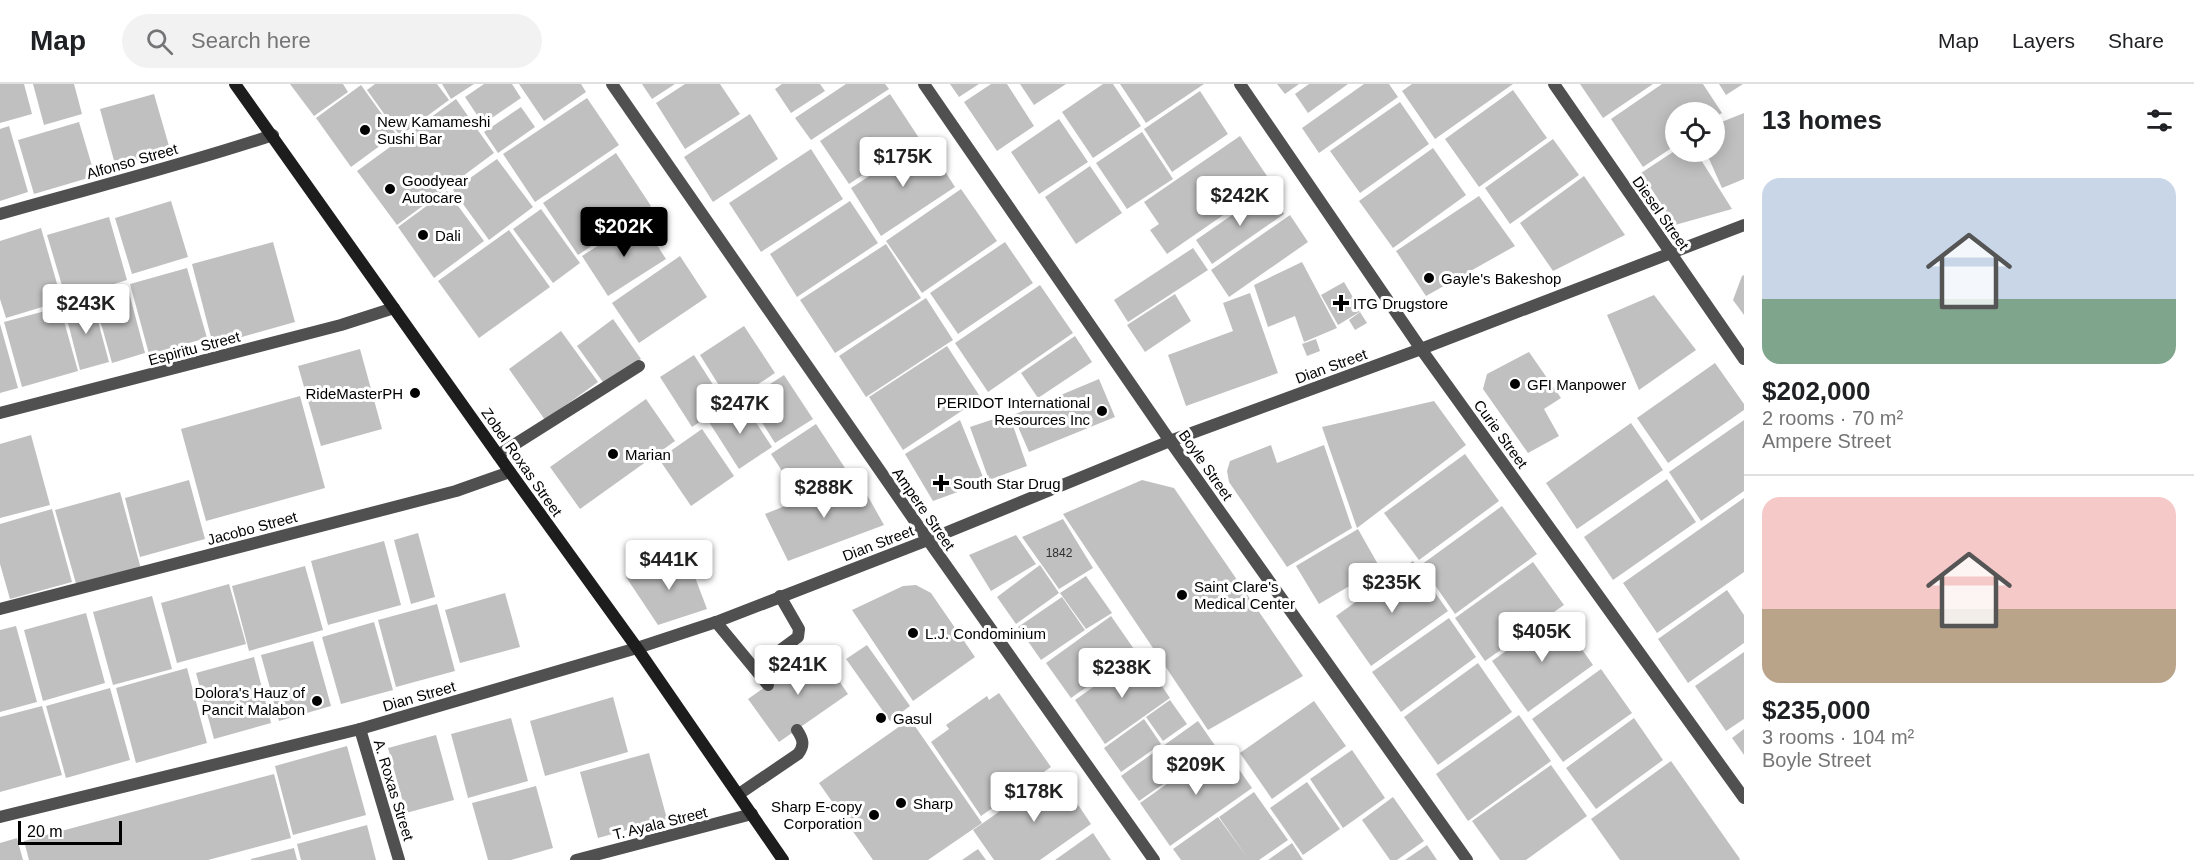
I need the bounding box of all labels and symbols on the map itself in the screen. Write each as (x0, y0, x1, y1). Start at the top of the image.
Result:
place label: New Kamameshi Sushi Bar (377, 113, 490, 147)
marker: New Kamameshi Sushi Bar (358, 123, 372, 137)
pin: $175K (861, 137, 945, 188)
street label: Alfonso Street (84, 140, 180, 182)
place label: Goodyear Autocare (402, 172, 468, 206)
street label: Diesel Street (1629, 173, 1693, 254)
pin: $242K (1198, 176, 1282, 227)
marker: Goodyear Autocare (383, 182, 397, 196)
pin: $202K (582, 207, 666, 258)
place label: Dali (435, 227, 461, 244)
marker: Dali (416, 228, 430, 242)
place label: Gayle's Bakeshop (1441, 270, 1561, 287)
marker: Gayle's Bakeshop (1422, 271, 1436, 285)
pin: $243K (44, 284, 128, 335)
place label: ITG Drugstore (1353, 295, 1448, 312)
marker: ITG Drugstore (1334, 296, 1348, 310)
street label: Espiritu Street (146, 327, 242, 368)
street label: Dian Street (1293, 345, 1370, 387)
place label: GFI Manpower (1527, 376, 1626, 393)
marker: GFI Manpower (1508, 377, 1522, 391)
pin: $247K (698, 384, 782, 435)
place label: RideMasterPH (305, 385, 403, 402)
marker: RideMasterPH (408, 386, 422, 400)
place label: PERIDOT International Resources Inc (937, 394, 1090, 428)
street label: Curie Street (1471, 397, 1532, 472)
marker: PERIDOT International Resources Inc (1095, 404, 1109, 418)
street label: Zobel Roxas Street (478, 405, 566, 520)
street label: Boyle Street (1176, 427, 1237, 504)
place label: Marian (625, 446, 671, 463)
marker: Marian (606, 447, 620, 461)
street label: Ampere Street (889, 465, 959, 554)
pin: $288K (782, 468, 866, 519)
place label: South Star Drug (953, 475, 1061, 492)
marker: South Star Drug (934, 476, 948, 490)
street label: Jacobo Street (205, 508, 300, 548)
street label: Dian Street (840, 521, 917, 564)
pin: $441K (627, 540, 711, 591)
house number: 1842 (1046, 546, 1073, 560)
pin: $235K (1350, 563, 1434, 614)
place label: Saint Clare's Medical Center (1194, 578, 1295, 612)
marker: Saint Clare's Medical Center (1175, 588, 1189, 602)
pin: $405K (1500, 612, 1584, 663)
place label: L.J. Condominium (925, 625, 1046, 642)
marker: L.J. Condominium (906, 626, 920, 640)
pin: $241K (756, 645, 840, 696)
pin: $238K (1080, 648, 1164, 699)
street label: Dian Street (381, 677, 458, 715)
place label: Dolora's Hauz of Pancit Malabon (195, 684, 306, 718)
marker: Dolora's Hauz of Pancit Malabon (310, 694, 324, 708)
place label: Gasul (893, 710, 932, 727)
marker: Gasul (874, 711, 888, 725)
street label: A. Roxas Street (371, 737, 418, 844)
pin: $209K (1154, 745, 1238, 796)
pin: $178K (992, 772, 1076, 823)
place label: Sharp (913, 795, 953, 812)
marker: Sharp (894, 796, 908, 810)
place label: Sharp E-copy Corporation (771, 798, 862, 832)
street label: T. Ayala Street (611, 803, 710, 843)
marker: Sharp E-copy Corporation (867, 808, 881, 822)
scale bar (18, 818, 122, 846)

